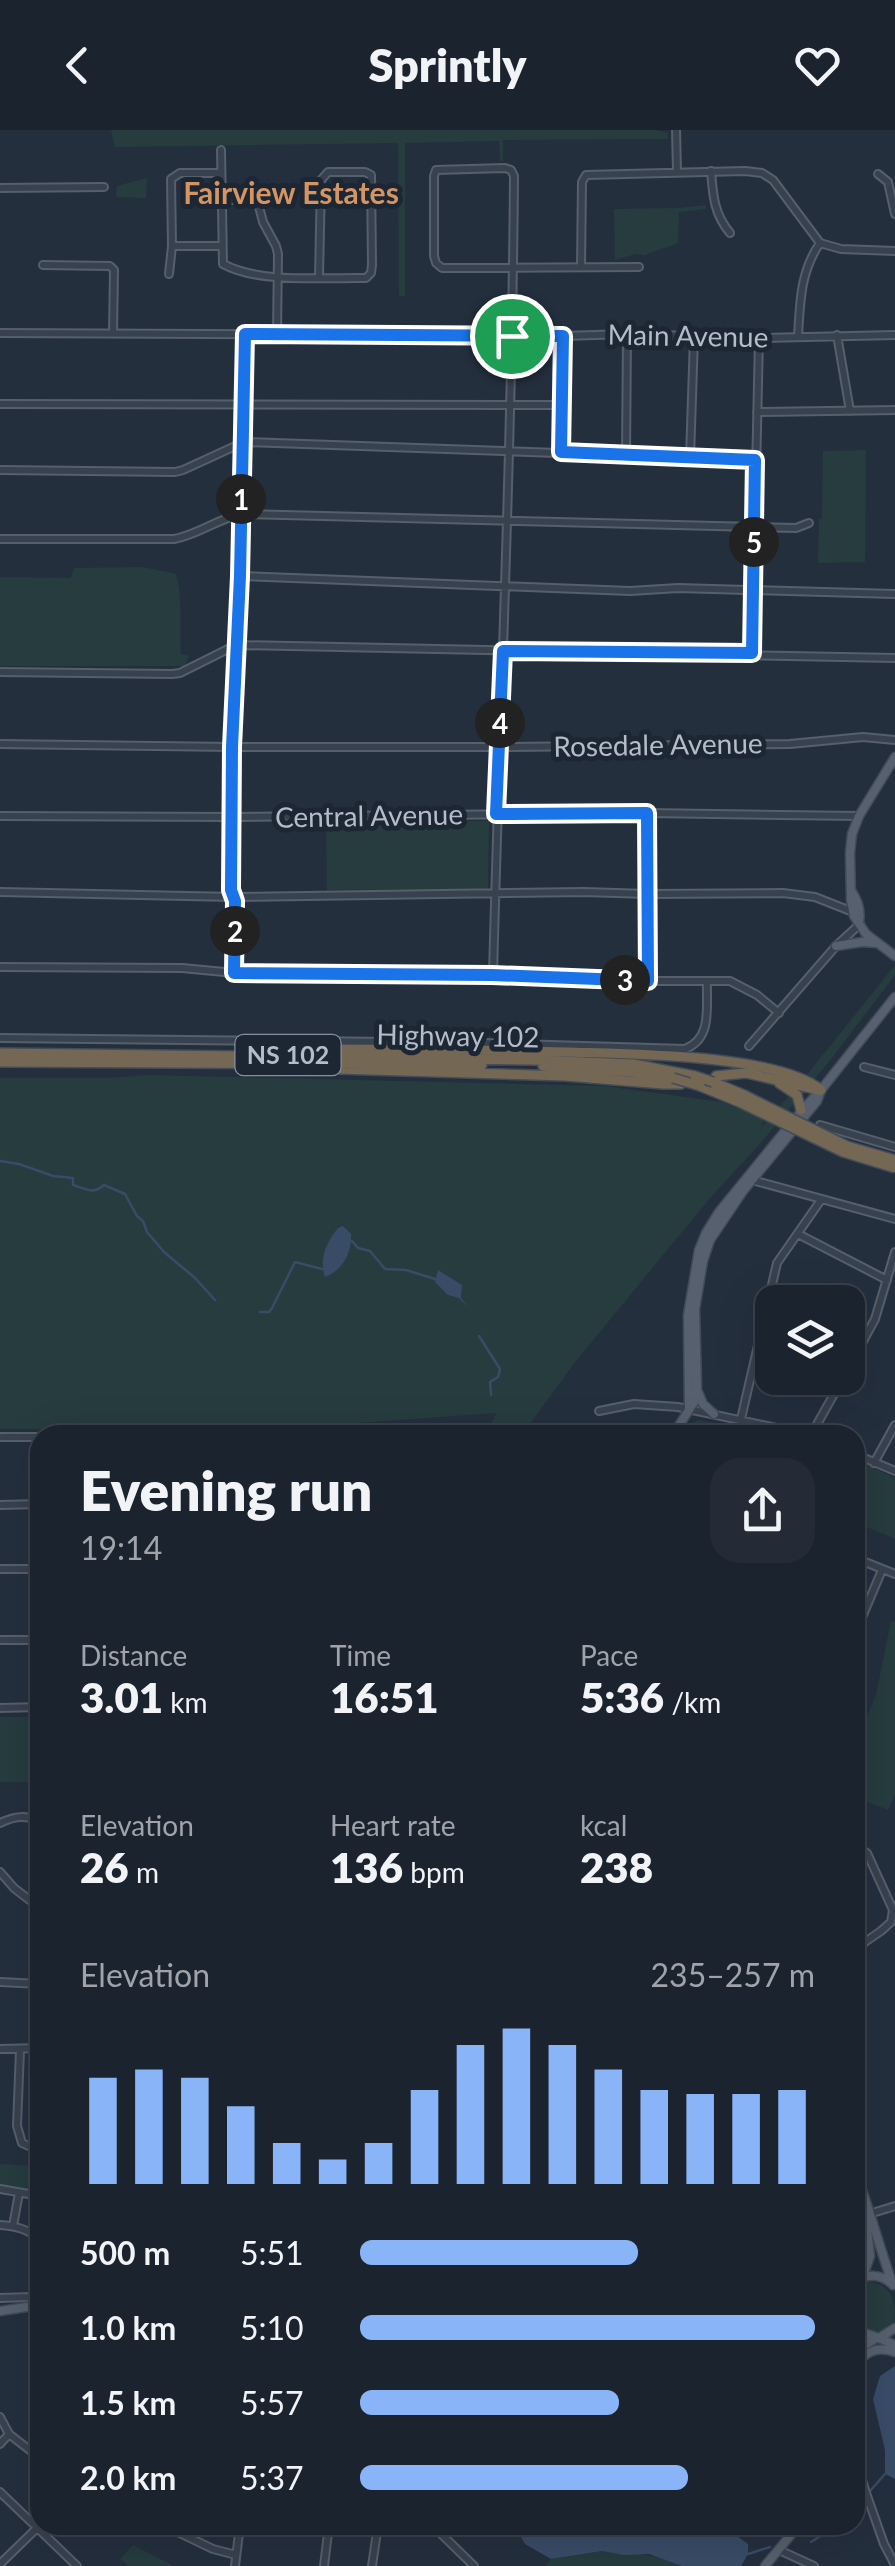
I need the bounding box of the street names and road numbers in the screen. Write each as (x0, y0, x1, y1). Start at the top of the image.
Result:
street label: Main Avenue (607, 317, 769, 353)
street label: Rosedale Avenue (553, 725, 763, 763)
street label: Central Avenue (275, 796, 463, 834)
street label: Highway 102 (376, 1017, 540, 1053)
road number: NS 102 (236, 1035, 340, 1075)

